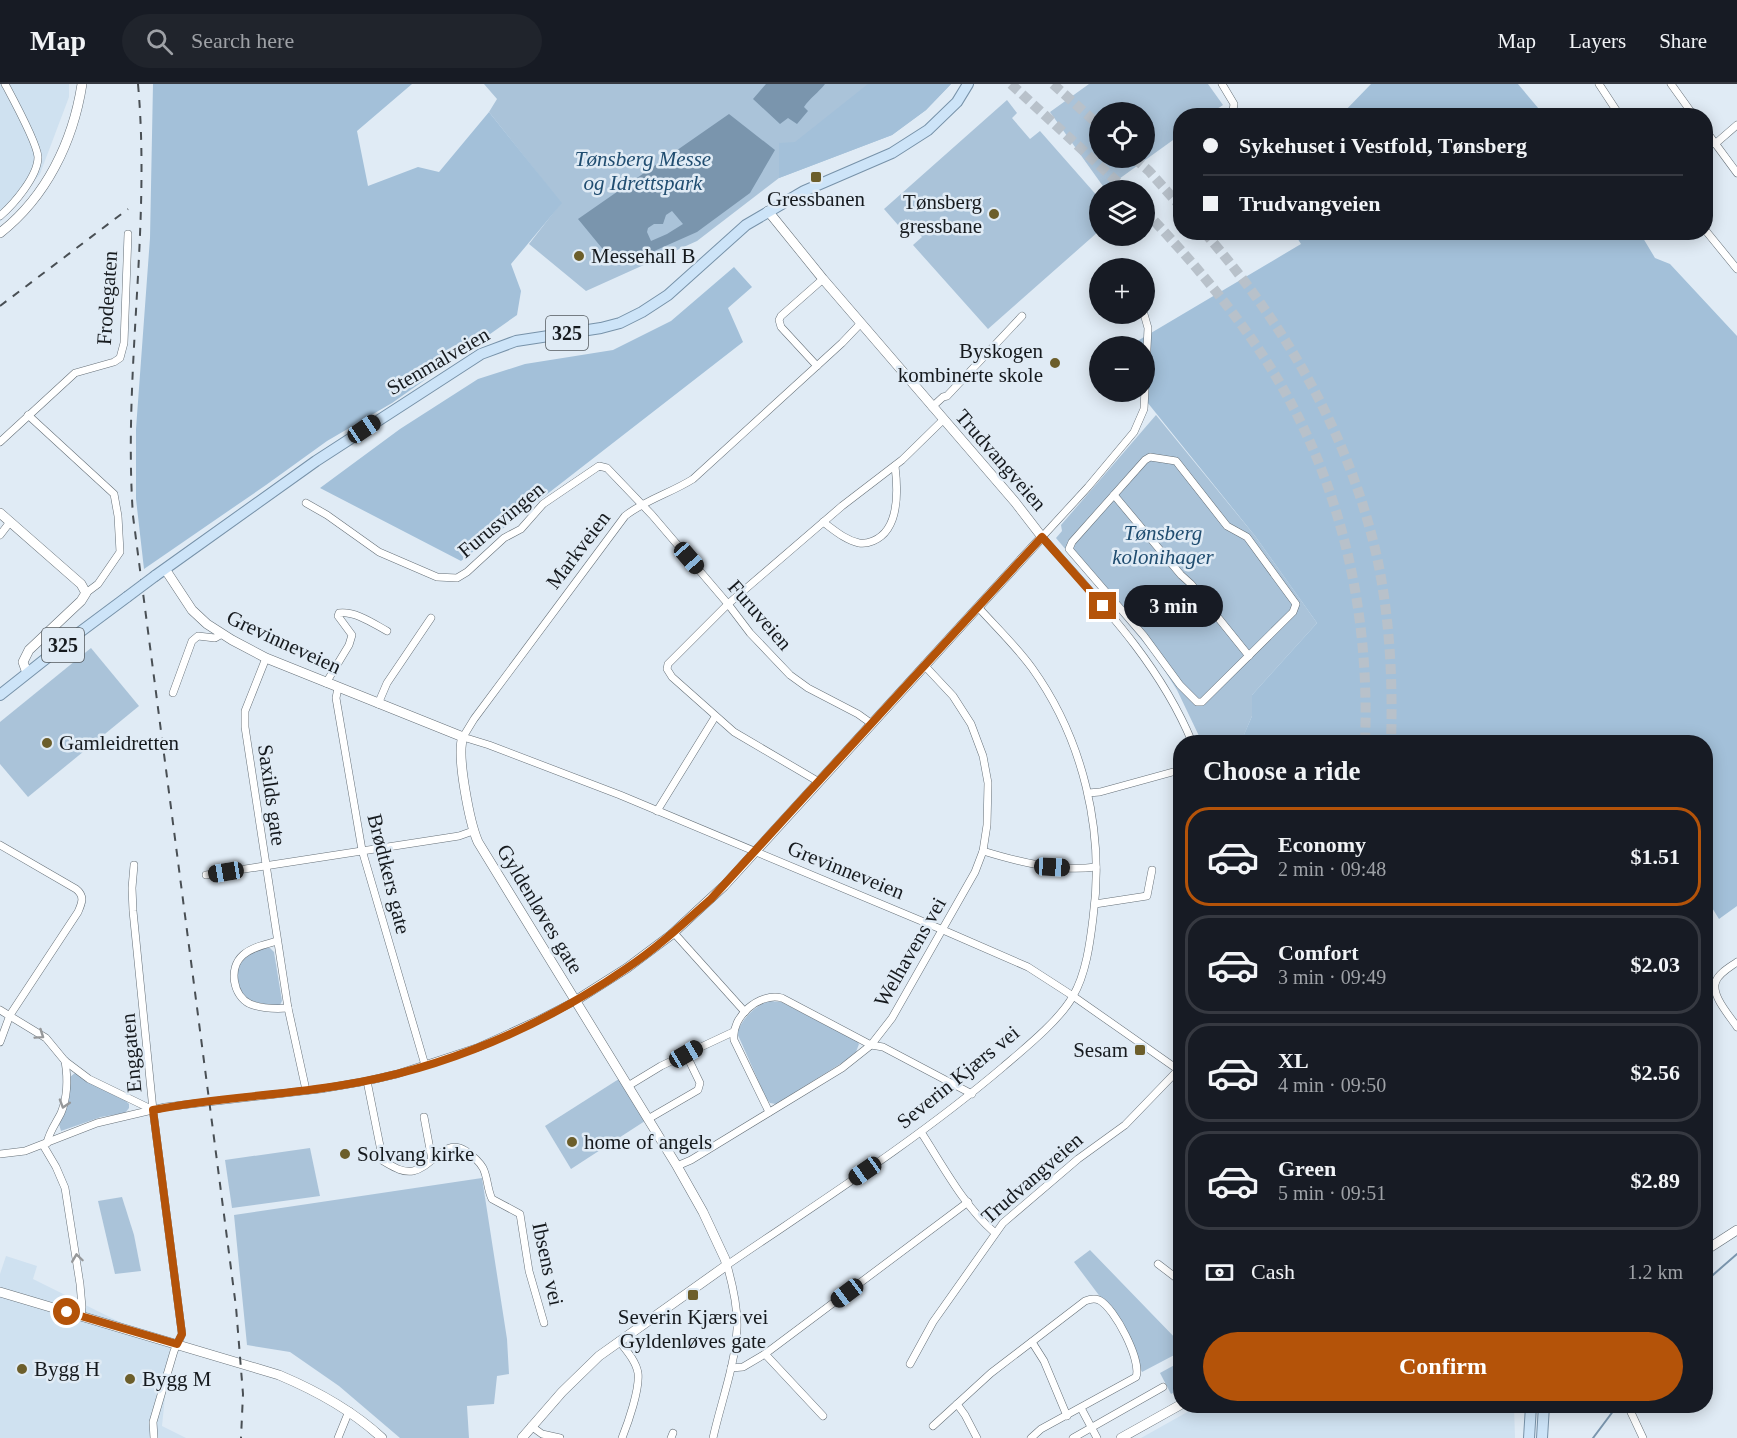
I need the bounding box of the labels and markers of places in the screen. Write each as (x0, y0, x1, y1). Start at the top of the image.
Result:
marker: Gressbanen (809, 170, 823, 184)
place label: Gressbanen (767, 187, 865, 211)
place label: Tønsberg gressbane (899, 190, 982, 238)
marker: Tønsberg gressbane (987, 207, 1001, 221)
place label: Messehall B (591, 244, 695, 268)
marker: Messehall B (572, 249, 586, 263)
place label: Byskogen kombinerte skole (898, 339, 1044, 387)
marker: Byskogen kombinerte skole (1048, 356, 1062, 370)
place label: Gamleidretten (59, 731, 180, 755)
marker: Gamleidretten (40, 736, 54, 750)
place label: Sesam (1073, 1038, 1128, 1062)
marker: Sesam (1133, 1043, 1147, 1057)
place label: home of angels (584, 1130, 712, 1154)
marker: home of angels (565, 1135, 579, 1149)
place label: Solvang kirke (357, 1142, 474, 1166)
marker: Solvang kirke (338, 1147, 352, 1161)
marker: Severin Kjærs vei Gyldenløves gate (686, 1288, 700, 1302)
place label: Severin Kjærs vei Gyldenløves gate (618, 1305, 768, 1353)
place label: Bygg H (34, 1357, 100, 1381)
marker: Bygg H (15, 1362, 29, 1376)
place label: Bygg M (142, 1367, 212, 1391)
marker: Bygg M (123, 1372, 137, 1386)

